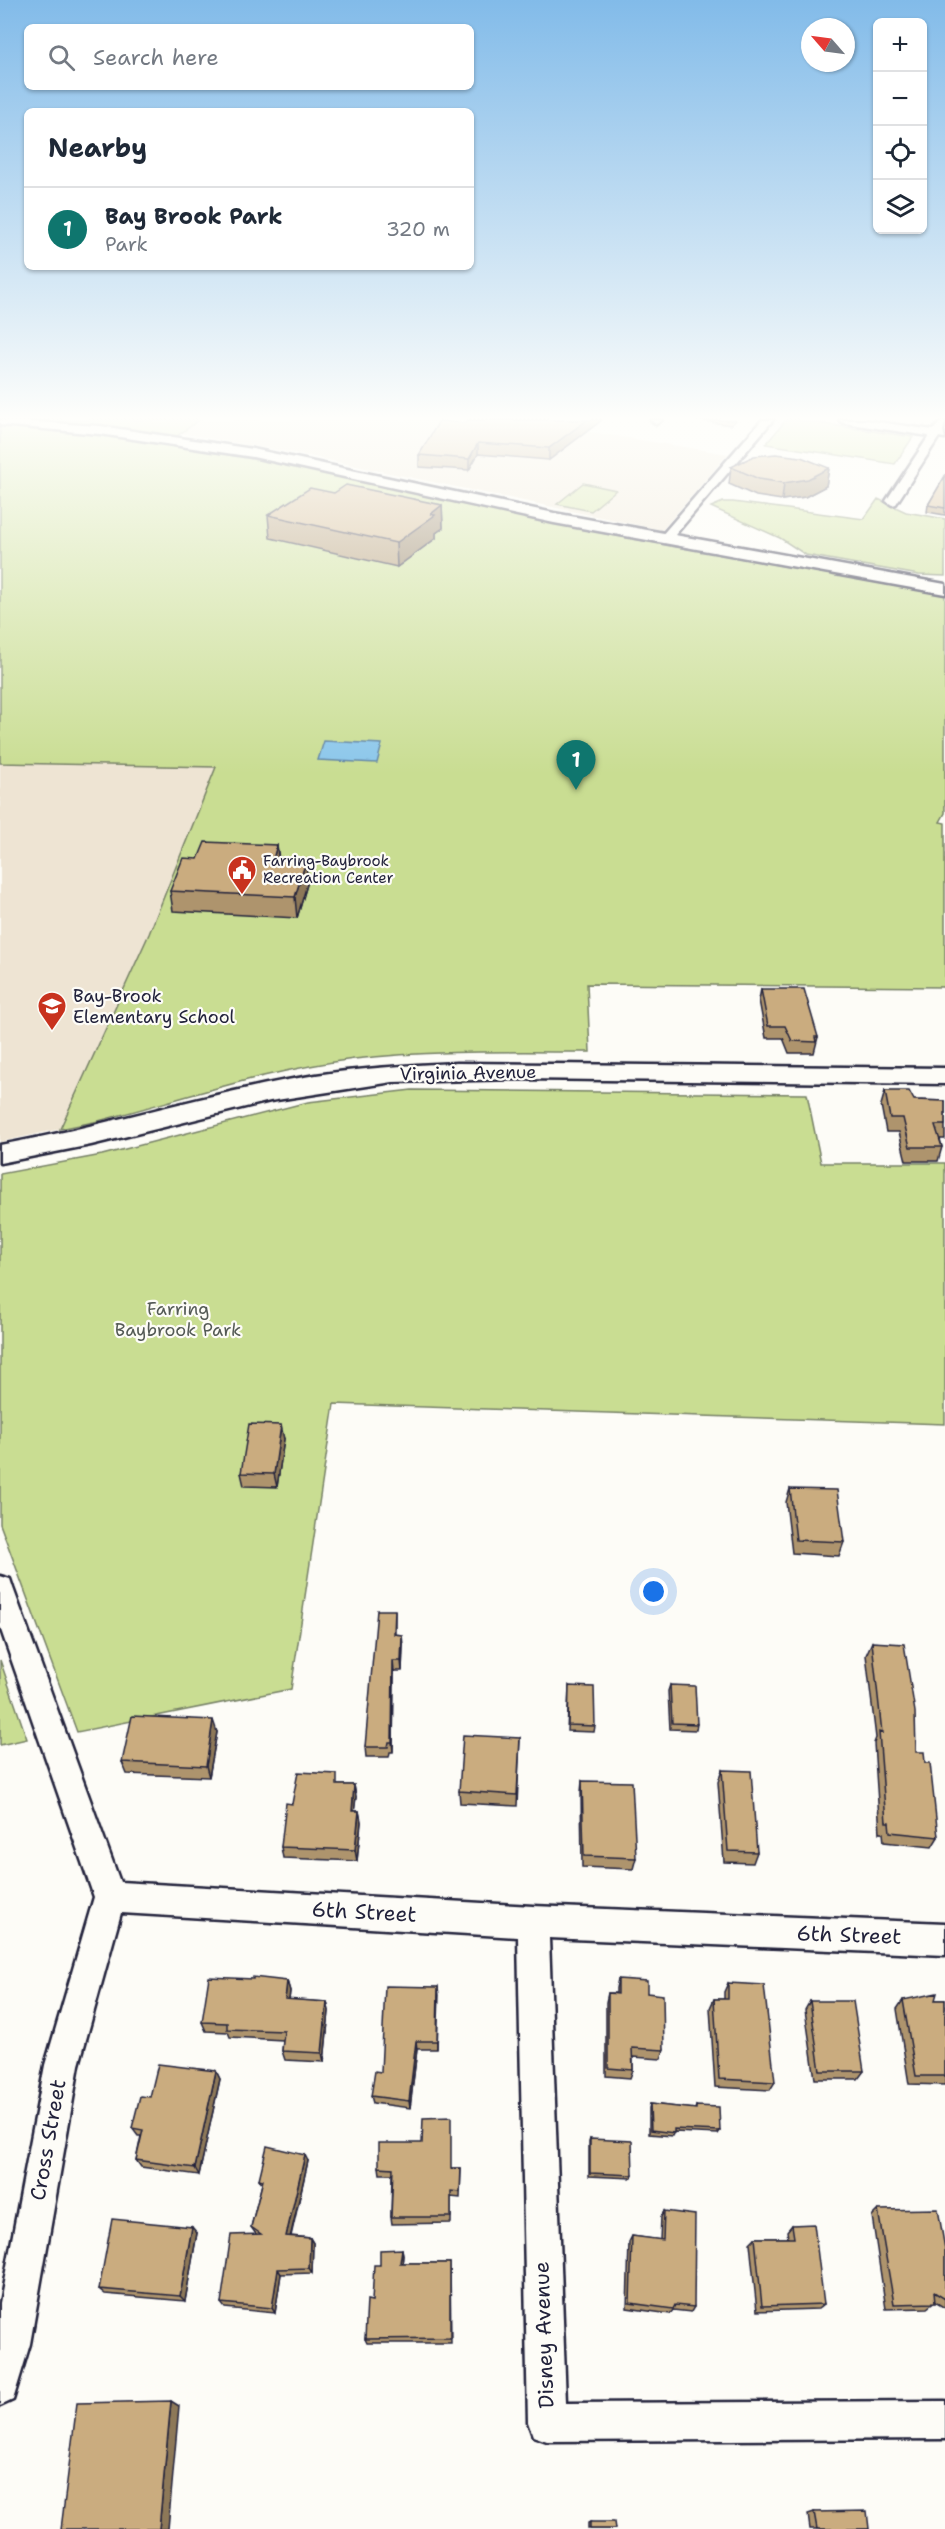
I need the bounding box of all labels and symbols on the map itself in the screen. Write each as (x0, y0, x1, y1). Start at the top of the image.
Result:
north arrow (801, 18, 855, 72)
pin: 1 (556, 740, 596, 790)
place label: Farring-Baybrook Recreation Center (263, 851, 394, 888)
public building icon: Farring-Baybrook Recreation Center (226, 854, 258, 896)
place label: Bay-Brook Elementary School (73, 984, 236, 1029)
school or university icon: Bay-Brook Elementary School (36, 990, 68, 1032)
street label: Virginia Avenue (399, 1060, 537, 1086)
park label: Farring Baybrook Park (115, 1297, 241, 1342)
your location (639, 1577, 668, 1606)
street label: 6th Street (311, 1895, 417, 1929)
street label: 6th Street (796, 1919, 902, 1951)
street label: Cross Street (24, 2077, 72, 2203)
street label: Disney Avenue (527, 2261, 561, 2409)

